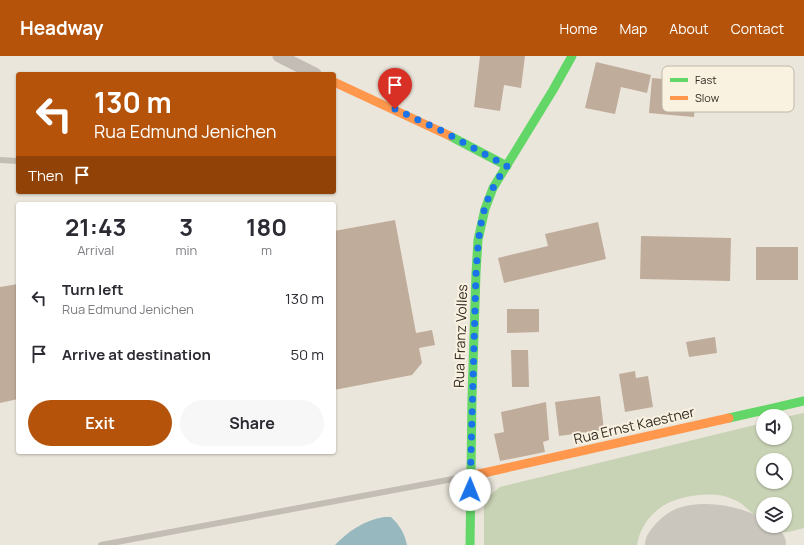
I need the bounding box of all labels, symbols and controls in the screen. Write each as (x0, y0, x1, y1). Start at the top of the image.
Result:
text: Headway (20, 15, 103, 41)
text: Home (560, 19, 597, 38)
text: Map (619, 19, 647, 38)
text: About (669, 19, 709, 38)
text: Contact (731, 19, 784, 38)
legend (662, 66, 794, 112)
pin (378, 68, 412, 109)
text: Fast (695, 72, 717, 87)
icon: arrive (384, 74, 406, 96)
text: 130 m (94, 83, 172, 121)
icon: left (28, 88, 80, 140)
text: Slow (695, 90, 720, 105)
text: Rua Edmund Jenichen (94, 119, 277, 143)
icon: arrive (71, 164, 93, 186)
text: Then (28, 165, 63, 186)
text: 21:43 (65, 210, 126, 243)
text: 3 (179, 210, 193, 243)
text: 180 (246, 210, 287, 243)
text: Arrival (77, 241, 114, 259)
text: min (175, 241, 197, 259)
text: m (261, 241, 272, 259)
text: Turn left (62, 279, 124, 300)
street label: Rua Franz Volles (449, 284, 471, 388)
icon: left (28, 287, 50, 309)
text: 130 m (285, 288, 324, 309)
text: Rua Edmund Jenichen (62, 300, 194, 318)
icon: arrive (28, 343, 50, 365)
text: Arrive at destination (62, 344, 211, 365)
text: 50 m (290, 344, 324, 365)
button: Exit (28, 400, 172, 446)
button: Share (180, 400, 324, 446)
street label: Rua Ernst Kaestner (572, 402, 696, 448)
map controls (756, 409, 792, 533)
button: sound (756, 409, 792, 445)
button: search (756, 453, 792, 489)
position arrow (449, 469, 491, 511)
button: layers (756, 497, 792, 533)

